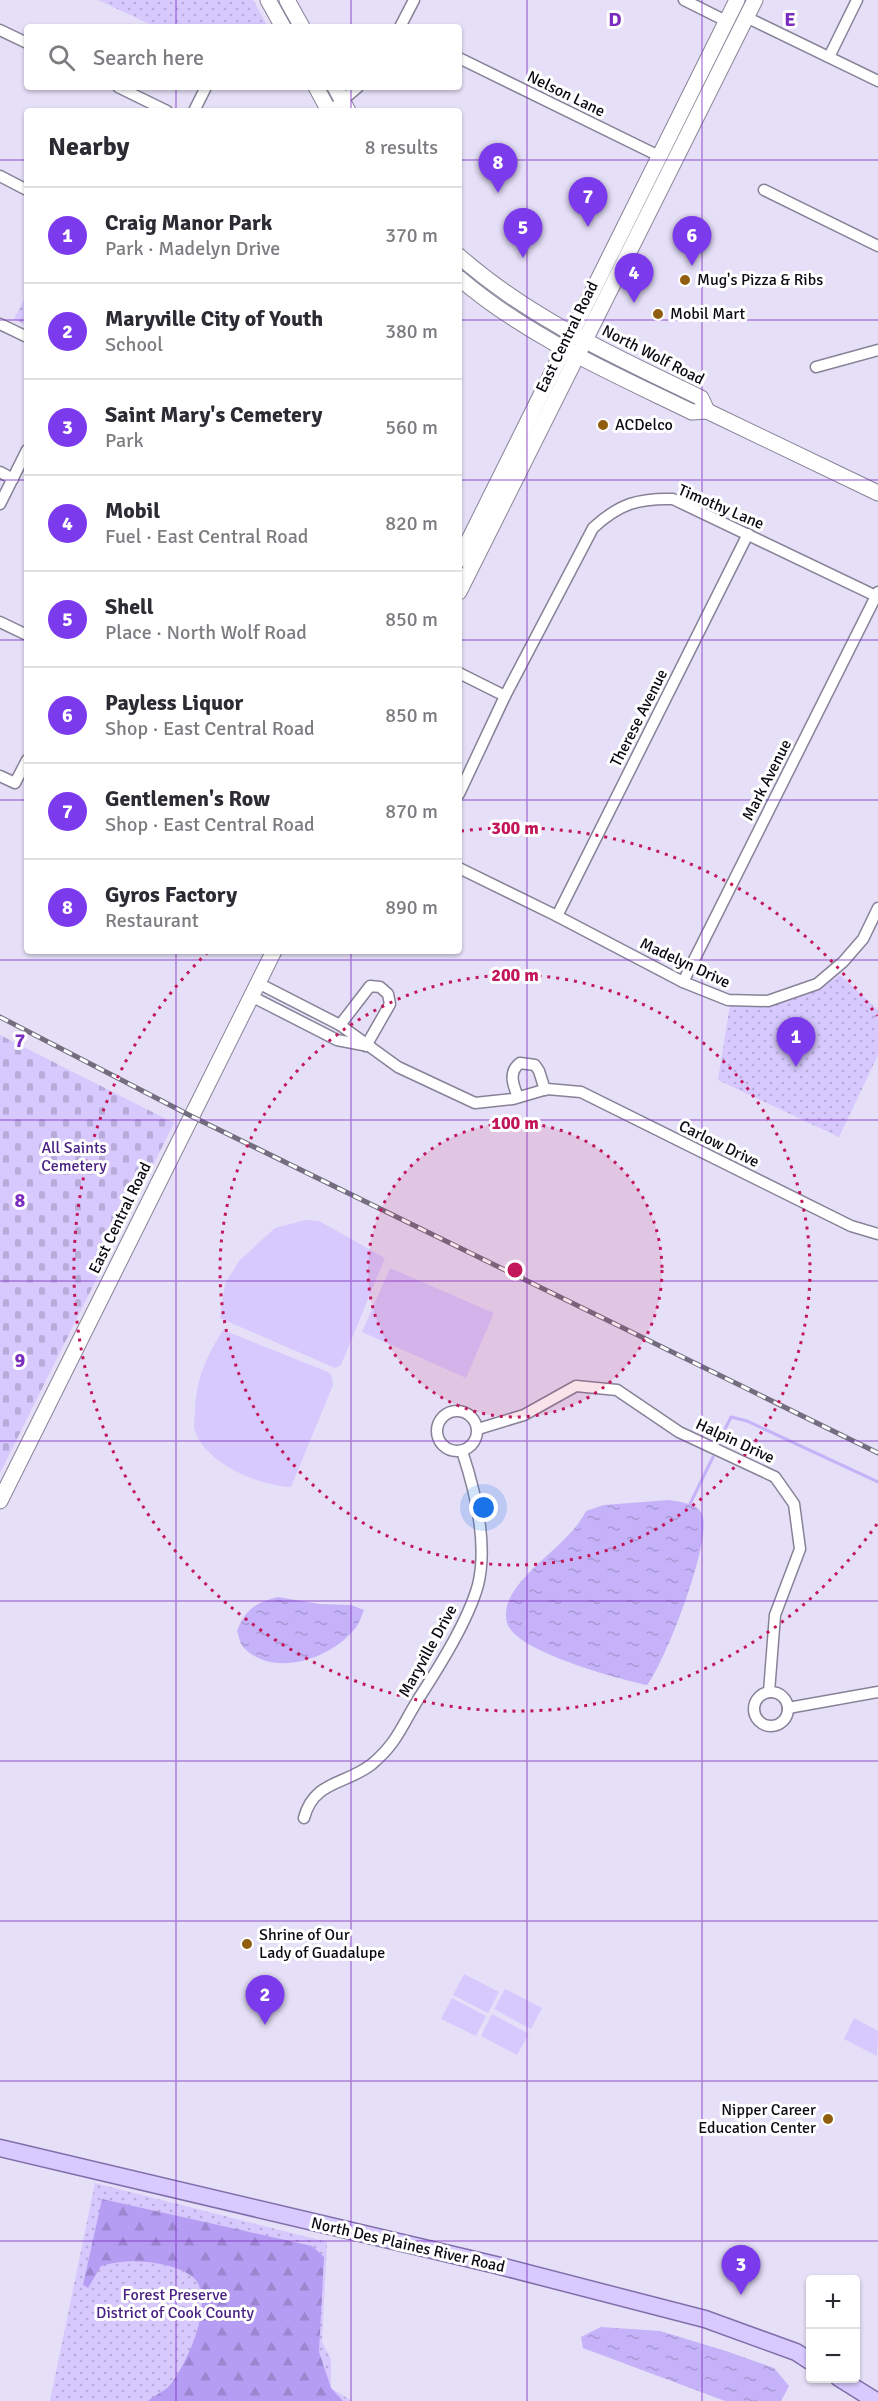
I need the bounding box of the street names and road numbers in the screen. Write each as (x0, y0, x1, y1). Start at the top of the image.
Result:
street label: Nelson Lane (524, 67, 608, 121)
street label: East Central Road (531, 278, 603, 396)
street label: North Wolf Road (598, 321, 708, 389)
street label: Timothy Lane (675, 480, 767, 534)
street label: Therese Avenue (606, 666, 672, 770)
street label: Mark Avenue (738, 736, 796, 824)
street label: Madelyn Drive (637, 933, 733, 993)
street label: Carlow Drive (675, 1116, 763, 1172)
street label: East Central Road (84, 1159, 156, 1277)
street label: Halpin Drive (693, 1414, 777, 1468)
street label: Maryville Drive (394, 1601, 462, 1701)
street label: North Des Plaines River Road (309, 2213, 507, 2277)

